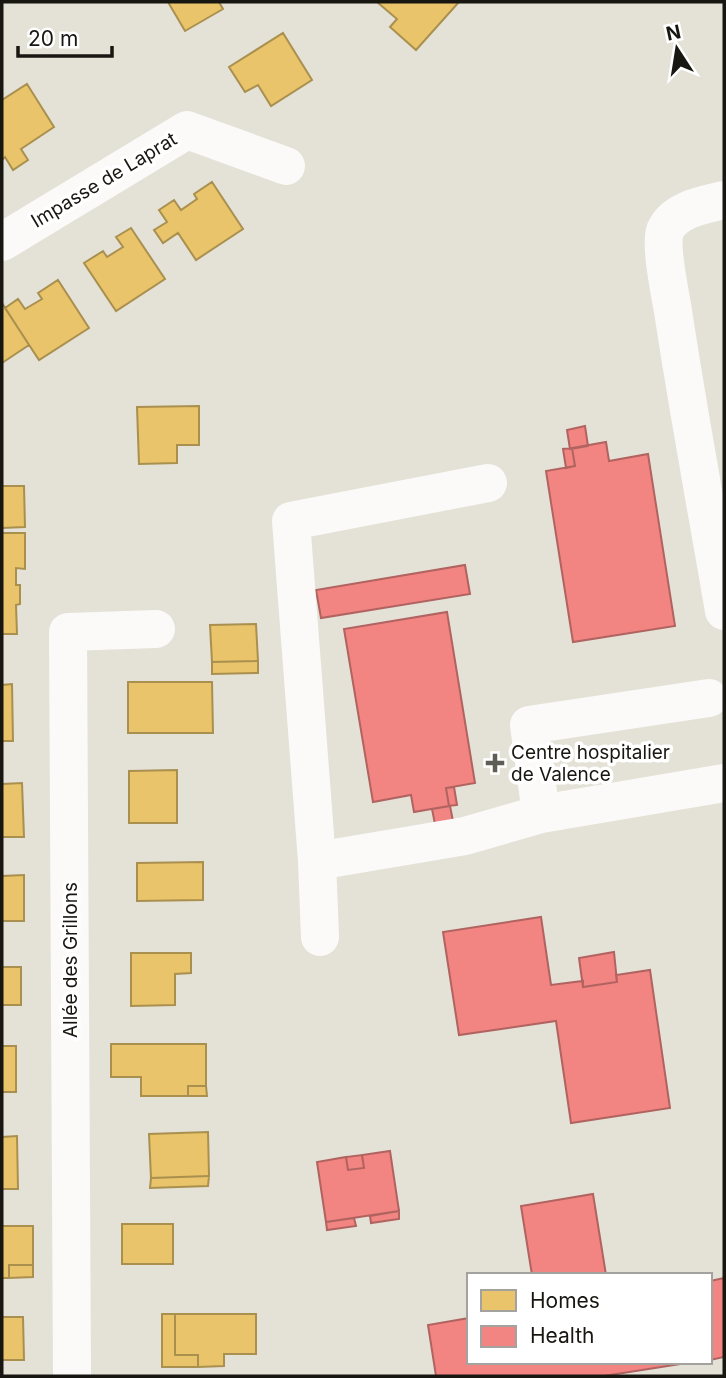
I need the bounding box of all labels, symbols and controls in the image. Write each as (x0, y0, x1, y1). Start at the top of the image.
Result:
scale bar (18, 14, 112, 58)
north arrow (642, 14, 712, 84)
text: N (664, 20, 683, 46)
text: 20 m (28, 26, 78, 51)
street label: Impasse de Laprat (27, 127, 181, 233)
place label: Centre hospitalier de Valence (511, 741, 670, 786)
marker: Centre hospitalier de Valence (485, 753, 505, 773)
street label: Allée des Grillons (59, 882, 82, 1038)
legend (467, 1273, 712, 1364)
text: Homes (530, 1288, 600, 1313)
text: Health (530, 1323, 595, 1348)

